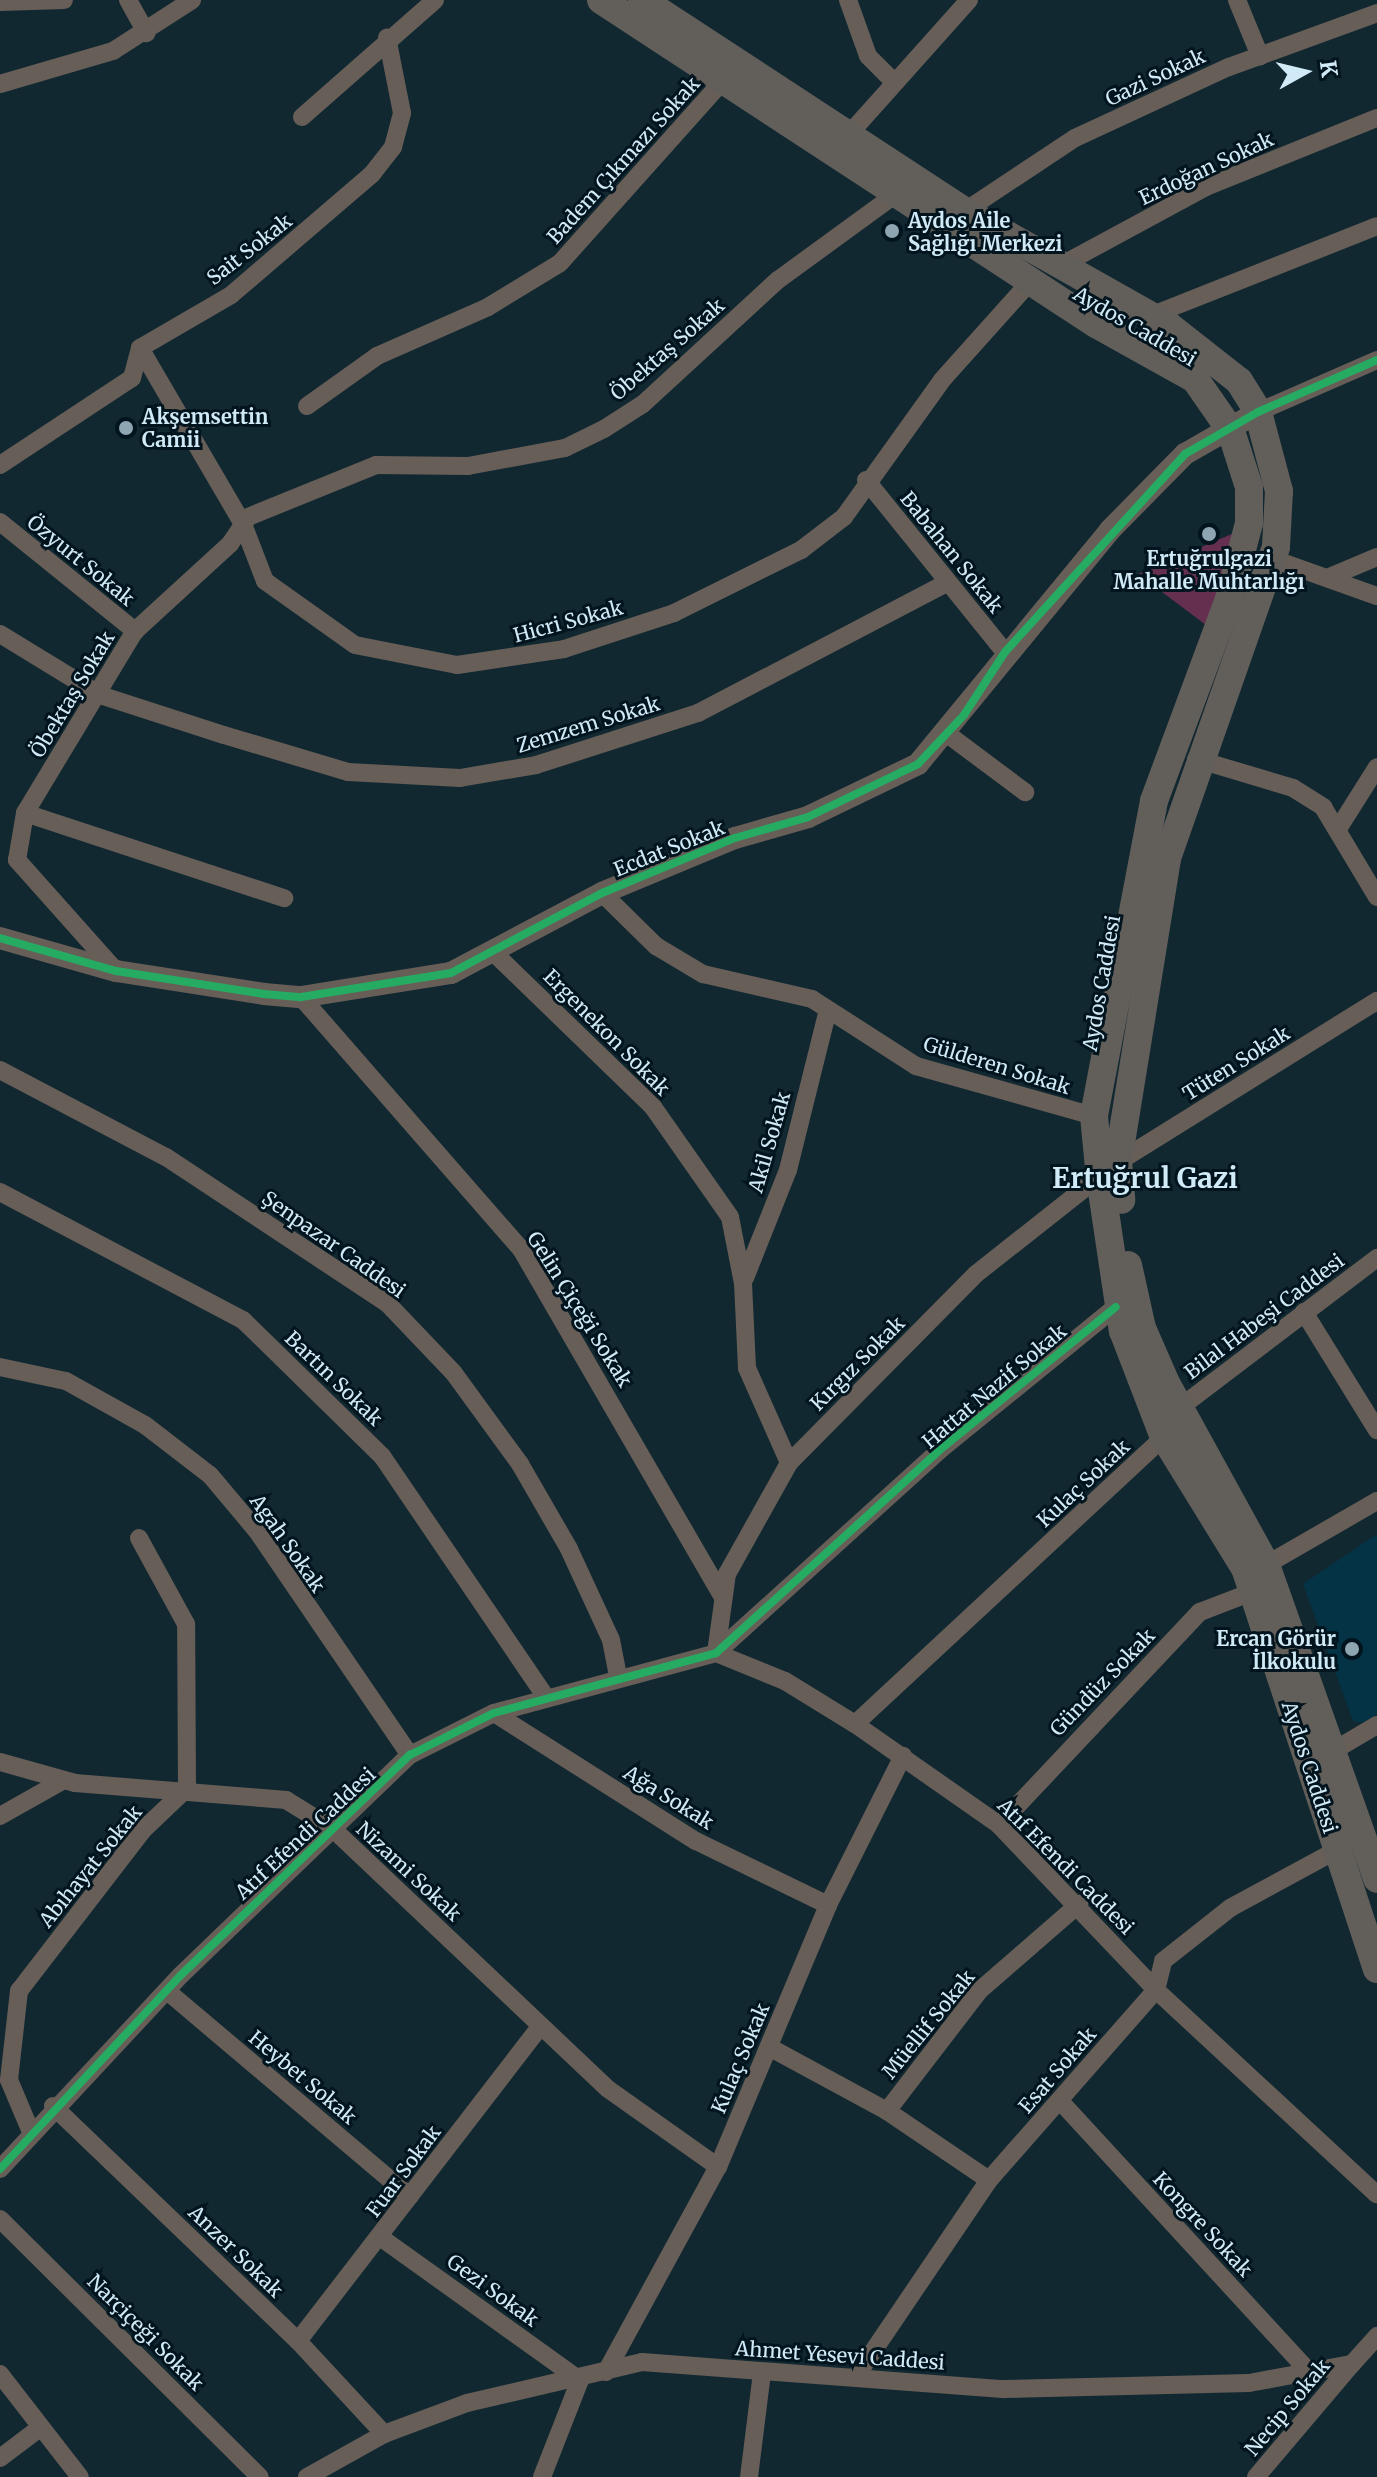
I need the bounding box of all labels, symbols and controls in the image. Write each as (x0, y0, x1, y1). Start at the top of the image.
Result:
north arrow (1265, 32, 1345, 112)
street label: Gazi Sokak (1101, 44, 1209, 110)
text: K (1314, 59, 1344, 79)
street label: Badem Çıkmazı Sokak (542, 72, 704, 248)
street label: Erdoğan Sokak (1135, 126, 1277, 210)
street label: Sait Sokak (202, 208, 296, 290)
place label: Aydos Aile Sağlığı Merkezi (908, 208, 1062, 255)
marker: Aydos Aile Sağlığı Merkezi (883, 222, 901, 240)
street label: Aydos Caddesi (1069, 281, 1201, 371)
street label: Öbektaş Sokak (605, 293, 729, 405)
place label: Akşemsettin Camii (142, 404, 268, 451)
marker: Akşemsettin Camii (117, 419, 135, 437)
street label: Babahan Sokak (896, 487, 1008, 617)
street label: Özyurt Sokak (23, 510, 139, 610)
marker: Ertuğrulgazi Mahalle Muhtarlığı (1200, 525, 1218, 543)
place label: Ertuğrulgazi Mahalle Muhtarlığı (1113, 546, 1305, 593)
street label: Hicri Sokak (511, 595, 625, 647)
street label: Öbektaş Sokak (25, 627, 119, 761)
street label: Zemzem Sokak (513, 691, 663, 757)
street label: Ecdat Sokak (610, 815, 728, 881)
street label: Aydos Caddesi (1077, 913, 1125, 1053)
street label: Ergenekon Sokak (539, 964, 675, 1100)
street label: Tüten Sokak (1178, 1021, 1294, 1105)
street label: Gülderen Sokak (921, 1031, 1073, 1099)
street label: Akil Sokak (743, 1089, 795, 1195)
district label: Ertuğrul Gazi (1052, 1161, 1238, 1195)
street label: Şenpazar Caddesi (258, 1186, 410, 1302)
street label: Gelin Çiçeği Sokak (522, 1227, 638, 1391)
street label: Bilal Habeşi Caddesi (1180, 1248, 1348, 1384)
street label: Kırgız Sokak (805, 1311, 909, 1415)
street label: Hattat Nazif Sokak (917, 1319, 1071, 1453)
street label: Bartın Sokak (280, 1326, 388, 1430)
street label: Kulaç Sokak (1032, 1434, 1134, 1532)
street label: Agah Sokak (245, 1489, 331, 1597)
street label: Gündüz Sokak (1045, 1623, 1159, 1741)
place label: Ercan Görür İlkokulu (1216, 1626, 1336, 1673)
marker: Ercan Görür İlkokulu (1343, 1640, 1361, 1658)
street label: Aydos Caddesi (1277, 1698, 1343, 1836)
street label: Ağa Sokak (620, 1760, 718, 1834)
street label: Atıf Efendi Caddesi (230, 1762, 380, 1904)
street label: Atıf Efendi Caddesi (993, 1793, 1139, 1939)
street label: Abıhayat Sokak (33, 1800, 147, 1932)
street label: Nizami Sokak (352, 1816, 466, 1926)
street label: Müellif Sokak (877, 1965, 979, 2083)
street label: Kulaç Sokak (706, 1999, 774, 2117)
street label: Esat Sokak (1013, 2022, 1101, 2118)
street label: Heybet Sokak (244, 2025, 362, 2129)
street label: Fuar Sokak (361, 2120, 445, 2222)
street label: Kongre Sokak (1148, 2167, 1258, 2281)
street label: Anzer Sokak (184, 2200, 288, 2302)
street label: Gezi Sokak (443, 2249, 543, 2331)
street label: Narçiçeği Sokak (83, 2269, 209, 2395)
street label: Ahmet Yesevi Caddesi (734, 2336, 946, 2374)
street label: Necip Sokak (1240, 2354, 1334, 2460)

